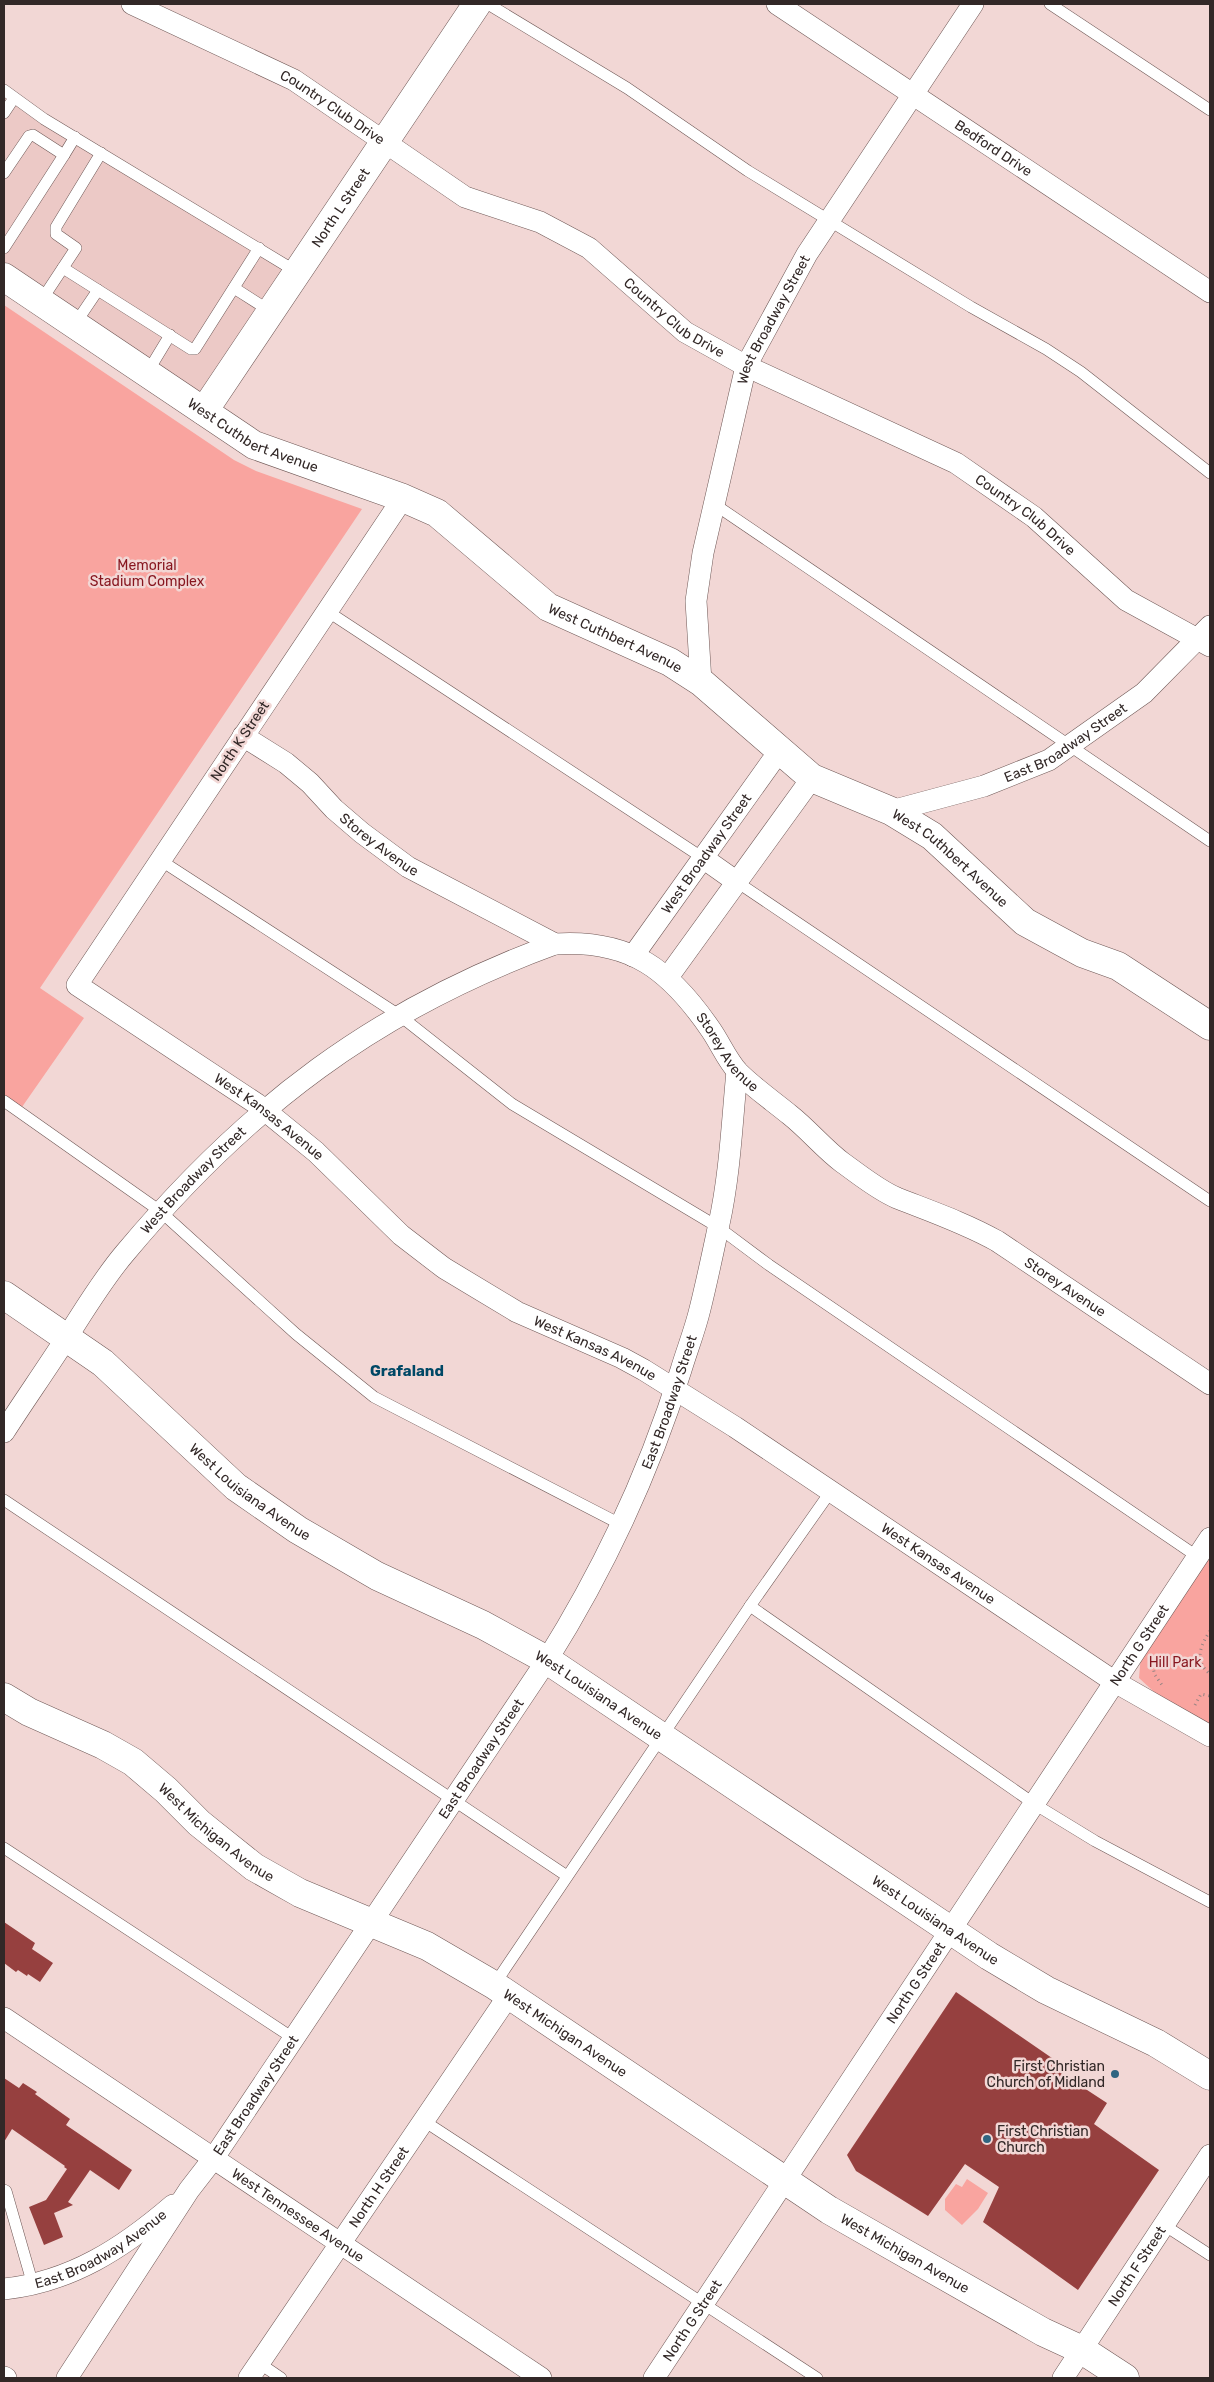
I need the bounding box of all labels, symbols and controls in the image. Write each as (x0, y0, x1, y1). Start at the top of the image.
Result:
street label: Country Club Drive (278, 66, 388, 148)
street label: Bedford Drive (951, 116, 1036, 180)
street label: North L Street (308, 164, 373, 250)
street label: West Broadway Street (734, 252, 814, 386)
street label: Country Club Drive (620, 274, 728, 361)
street label: West Cuthbert Avenue (184, 394, 321, 476)
street label: Country Club Drive (972, 470, 1079, 559)
park label: Memorial Stadium Complex (90, 557, 205, 590)
street label: West Cuthbert Avenue (546, 600, 686, 676)
street label: North K Street (207, 697, 273, 784)
street label: East Broadway Street (1002, 699, 1130, 786)
street label: West Broadway Street (658, 790, 755, 917)
street label: West Cuthbert Avenue (889, 805, 1012, 911)
street label: Storey Avenue (336, 809, 422, 880)
street label: Storey Avenue (693, 1009, 762, 1095)
street label: West Kansas Avenue (211, 1070, 328, 1164)
street label: West Broadway Street (137, 1122, 250, 1237)
street label: Storey Avenue (1021, 1254, 1109, 1320)
street label: West Kansas Avenue (531, 1312, 660, 1384)
street label: East Broadway Street (638, 1332, 701, 1472)
district label: Grafaland (370, 1362, 444, 1380)
street label: West Louisiana Avenue (186, 1440, 314, 1544)
street label: West Kansas Avenue (878, 1519, 999, 1608)
street label: North G Street (1106, 1601, 1172, 1689)
street label: West Louisiana Avenue (532, 1647, 666, 1743)
park label: Hill Park (1149, 1654, 1202, 1671)
street label: East Broadway Street (435, 1695, 527, 1822)
street label: West Michigan Avenue (155, 1779, 277, 1885)
street label: West Louisiana Avenue (869, 1872, 1002, 1969)
street label: North G Street (883, 1938, 949, 2027)
street label: West Michigan Avenue (500, 1985, 631, 2081)
street label: East Broadway Street (209, 2032, 302, 2159)
place label: First Christian Church of Midland (987, 2058, 1105, 2091)
marker: First Christian Church of Midland (1109, 2068, 1121, 2080)
place label: First Christian Church (997, 2123, 1089, 2156)
marker: First Christian Church (981, 2133, 993, 2145)
street label: North H Street (345, 2143, 413, 2231)
street label: West Tennessee Avenue (229, 2165, 368, 2266)
street label: East Broadway Avenue (33, 2206, 170, 2292)
street label: West Michigan Avenue (837, 2210, 973, 2297)
street label: North F Street (1104, 2222, 1170, 2309)
street label: North G Street (659, 2276, 725, 2364)

